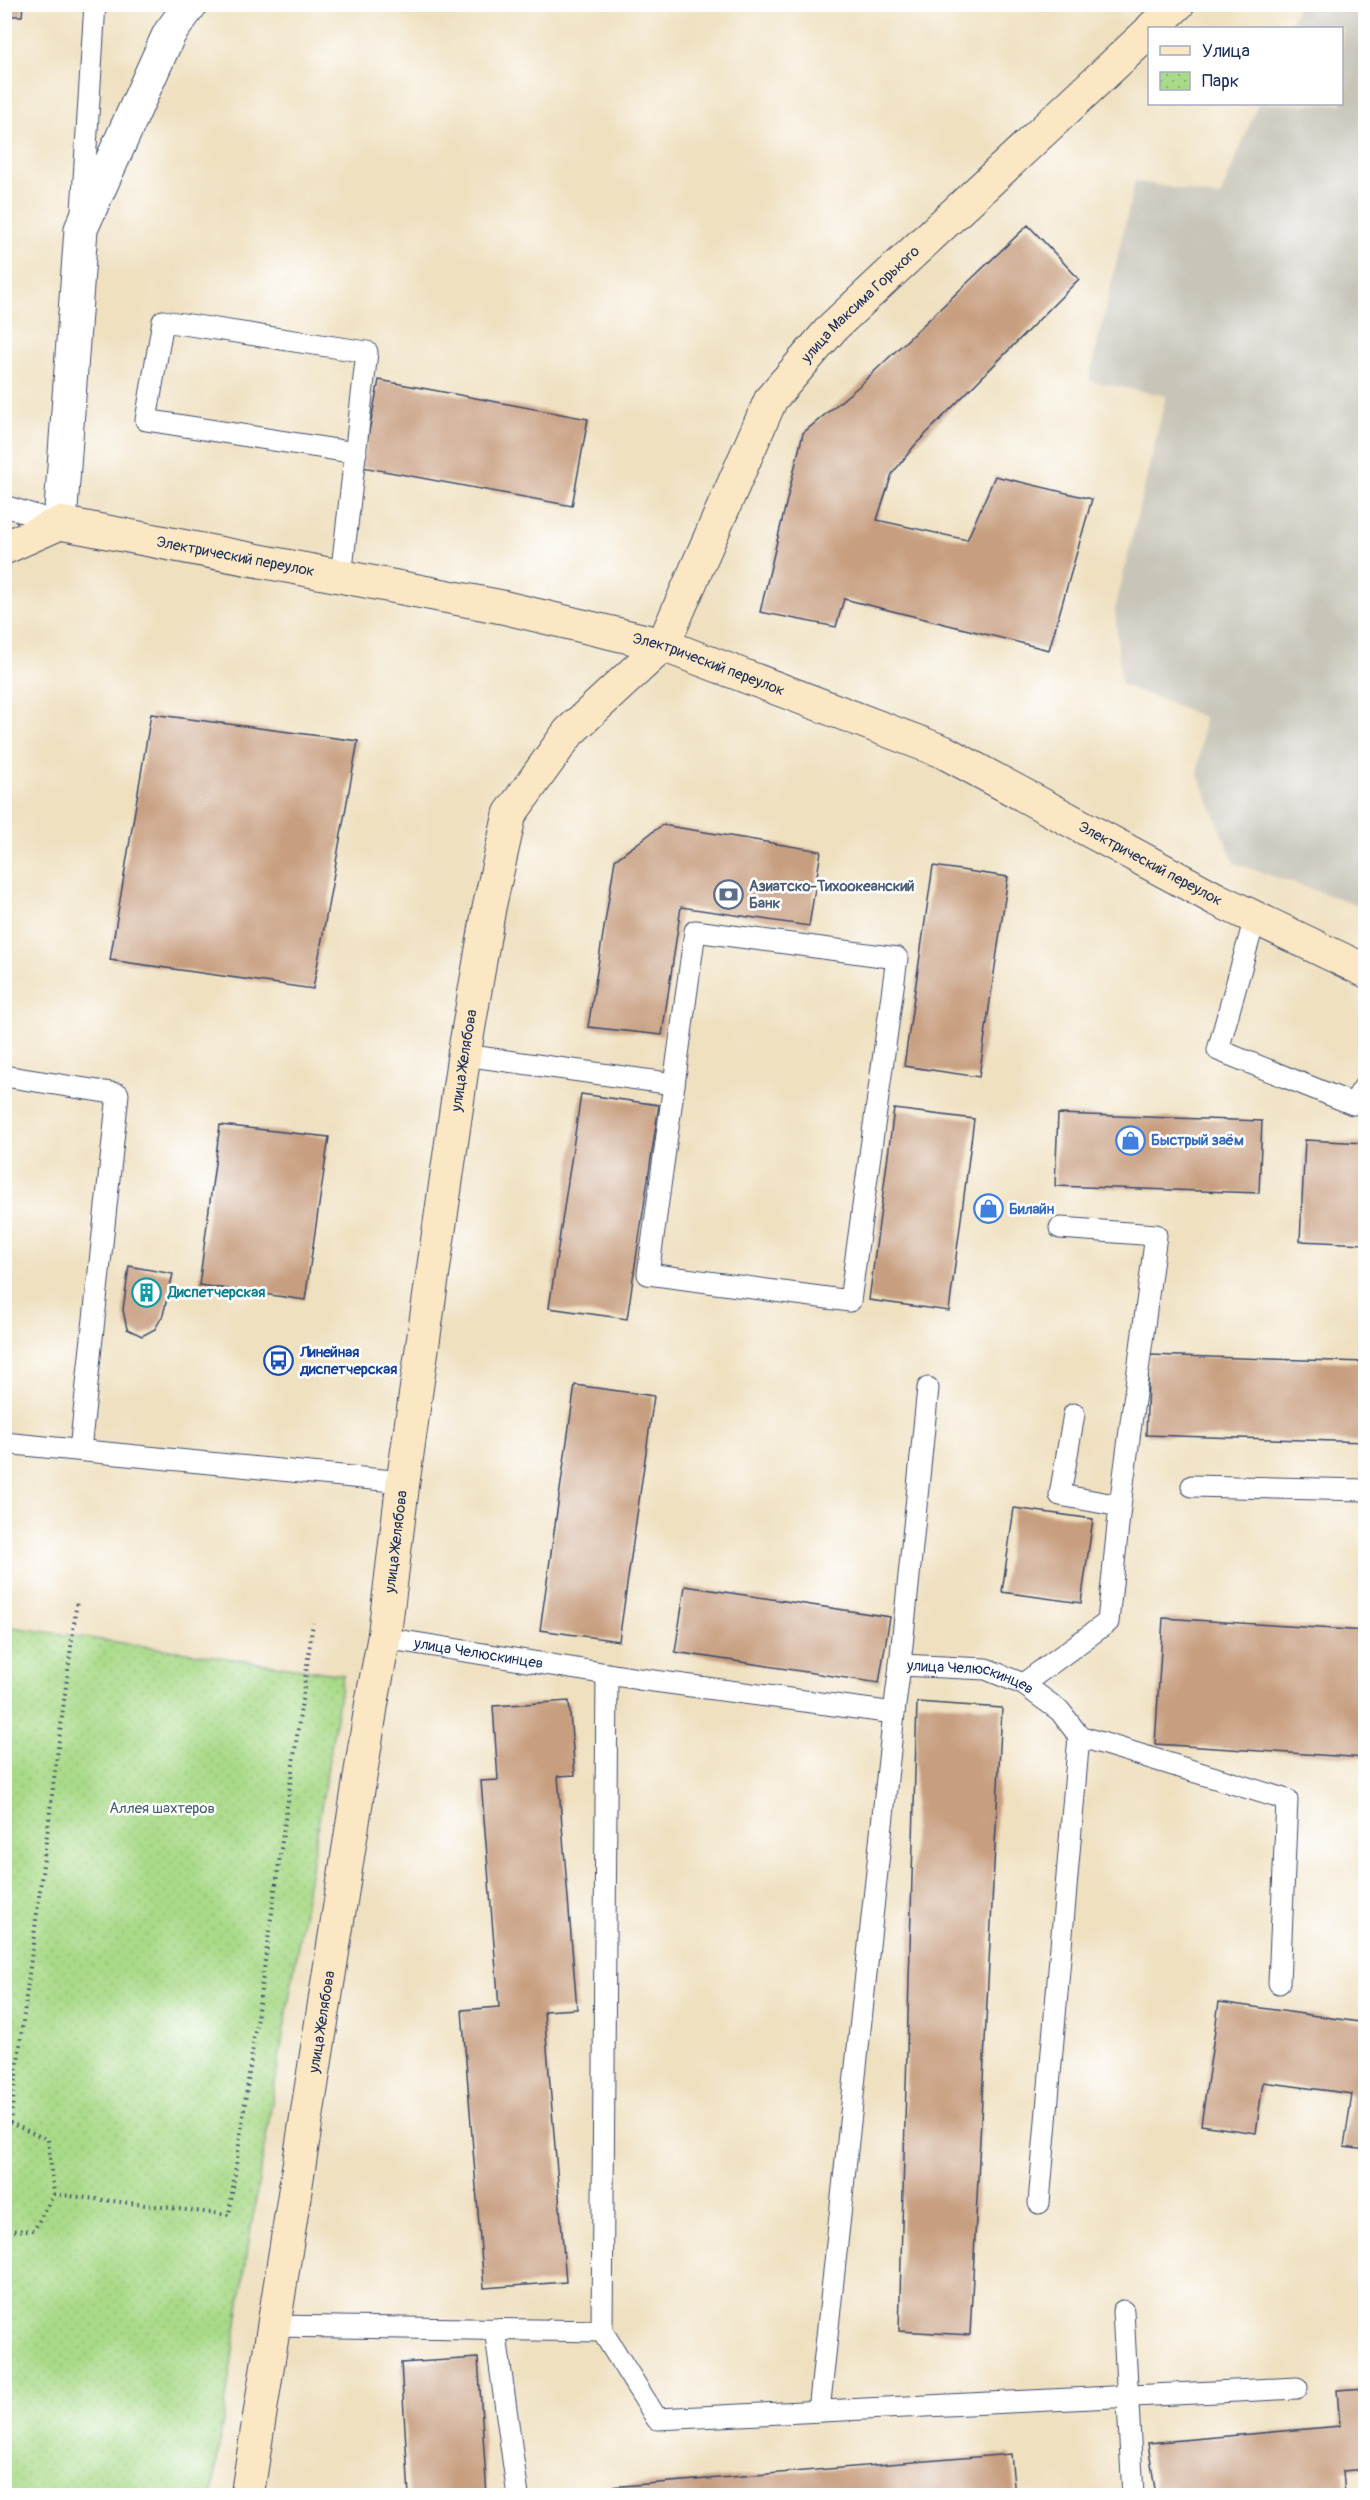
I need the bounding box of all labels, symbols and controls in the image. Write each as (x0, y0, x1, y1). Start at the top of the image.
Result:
legend (1148, 27, 1343, 105)
text: Улица (1202, 40, 1250, 63)
text: Парк (1202, 70, 1239, 93)
street label: улица Максима Горького (797, 242, 924, 368)
street label: Электрический переулок (155, 533, 316, 581)
street label: Электрический переулок (631, 629, 788, 701)
street label: Электрический переулок (1075, 817, 1225, 911)
place label: Азиатско-Тихоокеанский Банк (749, 877, 914, 913)
bank icon: Азиатско-Тихоокеанский Банк (712, 879, 744, 911)
street label: улица Желябова (447, 1008, 482, 1114)
shop icon: Быстрый заём (1114, 1124, 1146, 1156)
place label: Быстрый заём (1151, 1131, 1244, 1150)
shop icon: Билайн (972, 1193, 1004, 1225)
place label: Билайн (1009, 1200, 1055, 1219)
building icon: Диспетчерская (131, 1276, 163, 1308)
place label: Диспетчерская (167, 1283, 265, 1302)
place label: Линейная диспетчерская (299, 1343, 397, 1379)
bus stop icon: Линейная диспетчерская (263, 1345, 295, 1377)
street label: улица Желябова (380, 1489, 412, 1595)
street label: улица Челюскинцев (412, 1634, 545, 1673)
street label: улица Челюскинцев (905, 1656, 1037, 1699)
park label: Аллея шахтеров (109, 1799, 215, 1818)
street label: улица Желябова (305, 1969, 339, 2075)

